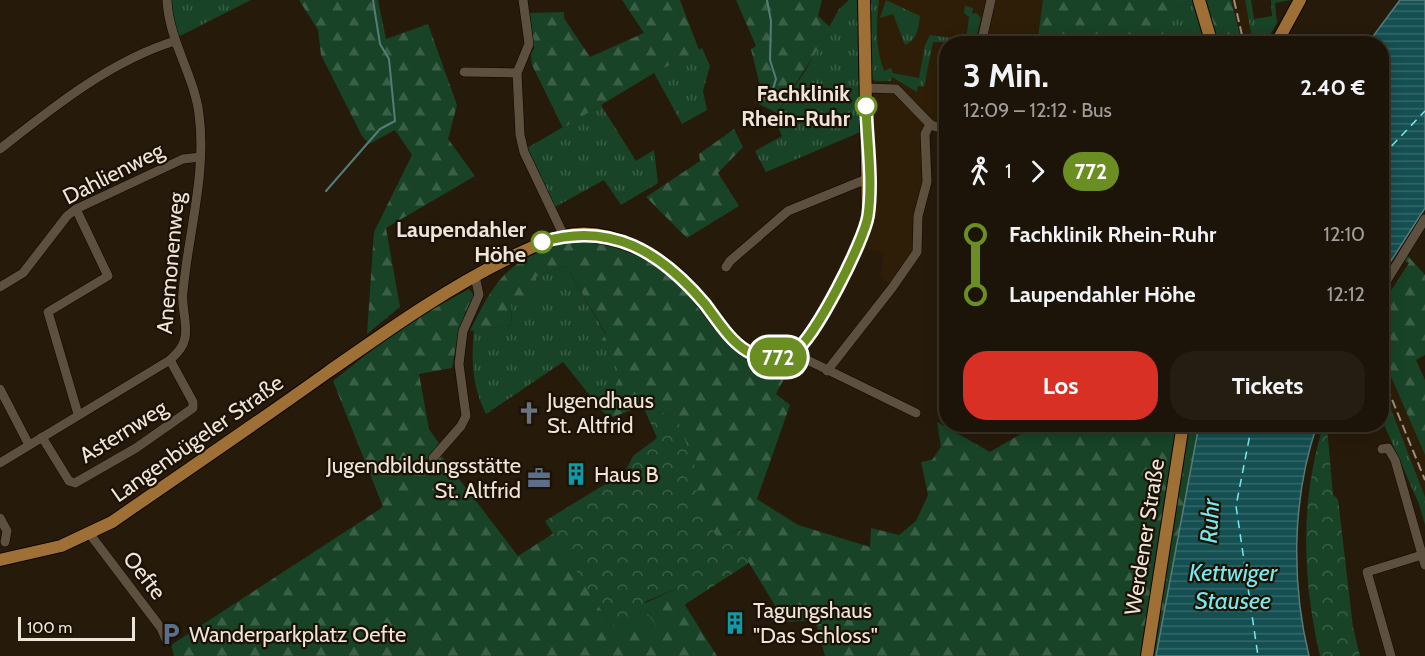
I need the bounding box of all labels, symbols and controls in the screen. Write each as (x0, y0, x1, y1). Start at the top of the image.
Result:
text: 3 Min. (963, 55, 1049, 95)
text: 2.40 € (1300, 74, 1365, 101)
place label: Fachklinik Rhein-Ruhr (741, 80, 851, 132)
marker: Fachklinik Rhein-Ruhr (855, 95, 877, 117)
text: 12:09 – 12:12 · Bus (963, 98, 1112, 122)
street label: Dahlienweg (58, 136, 169, 210)
icon: walk (963, 155, 996, 188)
icon: forward (1021, 155, 1054, 188)
text: 1 (1005, 159, 1012, 183)
text: 772 (1075, 159, 1107, 184)
street label: Anemonenweg (151, 190, 190, 335)
place label: Laupendahler Höhe (396, 216, 527, 268)
text: Fachklinik Rhein-Ruhr (1009, 221, 1216, 248)
text: 12:10 (1323, 222, 1365, 246)
marker: Laupendahler Höhe (531, 231, 553, 253)
text: Laupendahler Höhe (1009, 281, 1196, 308)
text: 12:12 (1327, 282, 1365, 306)
line badge: 772 (744, 338, 812, 376)
text: 772 (762, 345, 794, 370)
button: Los (963, 351, 1158, 420)
button: Tickets (1170, 351, 1365, 420)
street label: Langenbügeler Straße (106, 369, 288, 508)
place label: Jugendhaus St. Altfrid (546, 387, 654, 439)
street label: Asternweg (74, 393, 173, 469)
church icon: Jugendhaus St. Altfrid (516, 400, 542, 426)
place label: Jugendbildungsstätte St. Altfrid (325, 452, 521, 504)
street label: Werdener Straße (1119, 457, 1170, 617)
building icon: Haus B (563, 461, 589, 487)
place label: Haus B (594, 461, 659, 488)
office icon: Jugendbildungsstätte St. Altfrid (526, 465, 552, 491)
water label: Ruhr (1194, 496, 1225, 544)
street label: Oefte (117, 546, 172, 605)
water label: Kettwiger Stausee (1189, 558, 1279, 615)
place label: Tagungshaus "Das Schloss" (753, 597, 878, 649)
building icon: Tagungshaus "Das Schloss" (722, 610, 748, 636)
scale bar (18, 614, 135, 642)
text: 100 m (27, 618, 72, 637)
parking icon: Wanderparkplatz Oefte (158, 621, 184, 647)
place label: Wanderparkplatz Oefte (189, 621, 406, 648)

